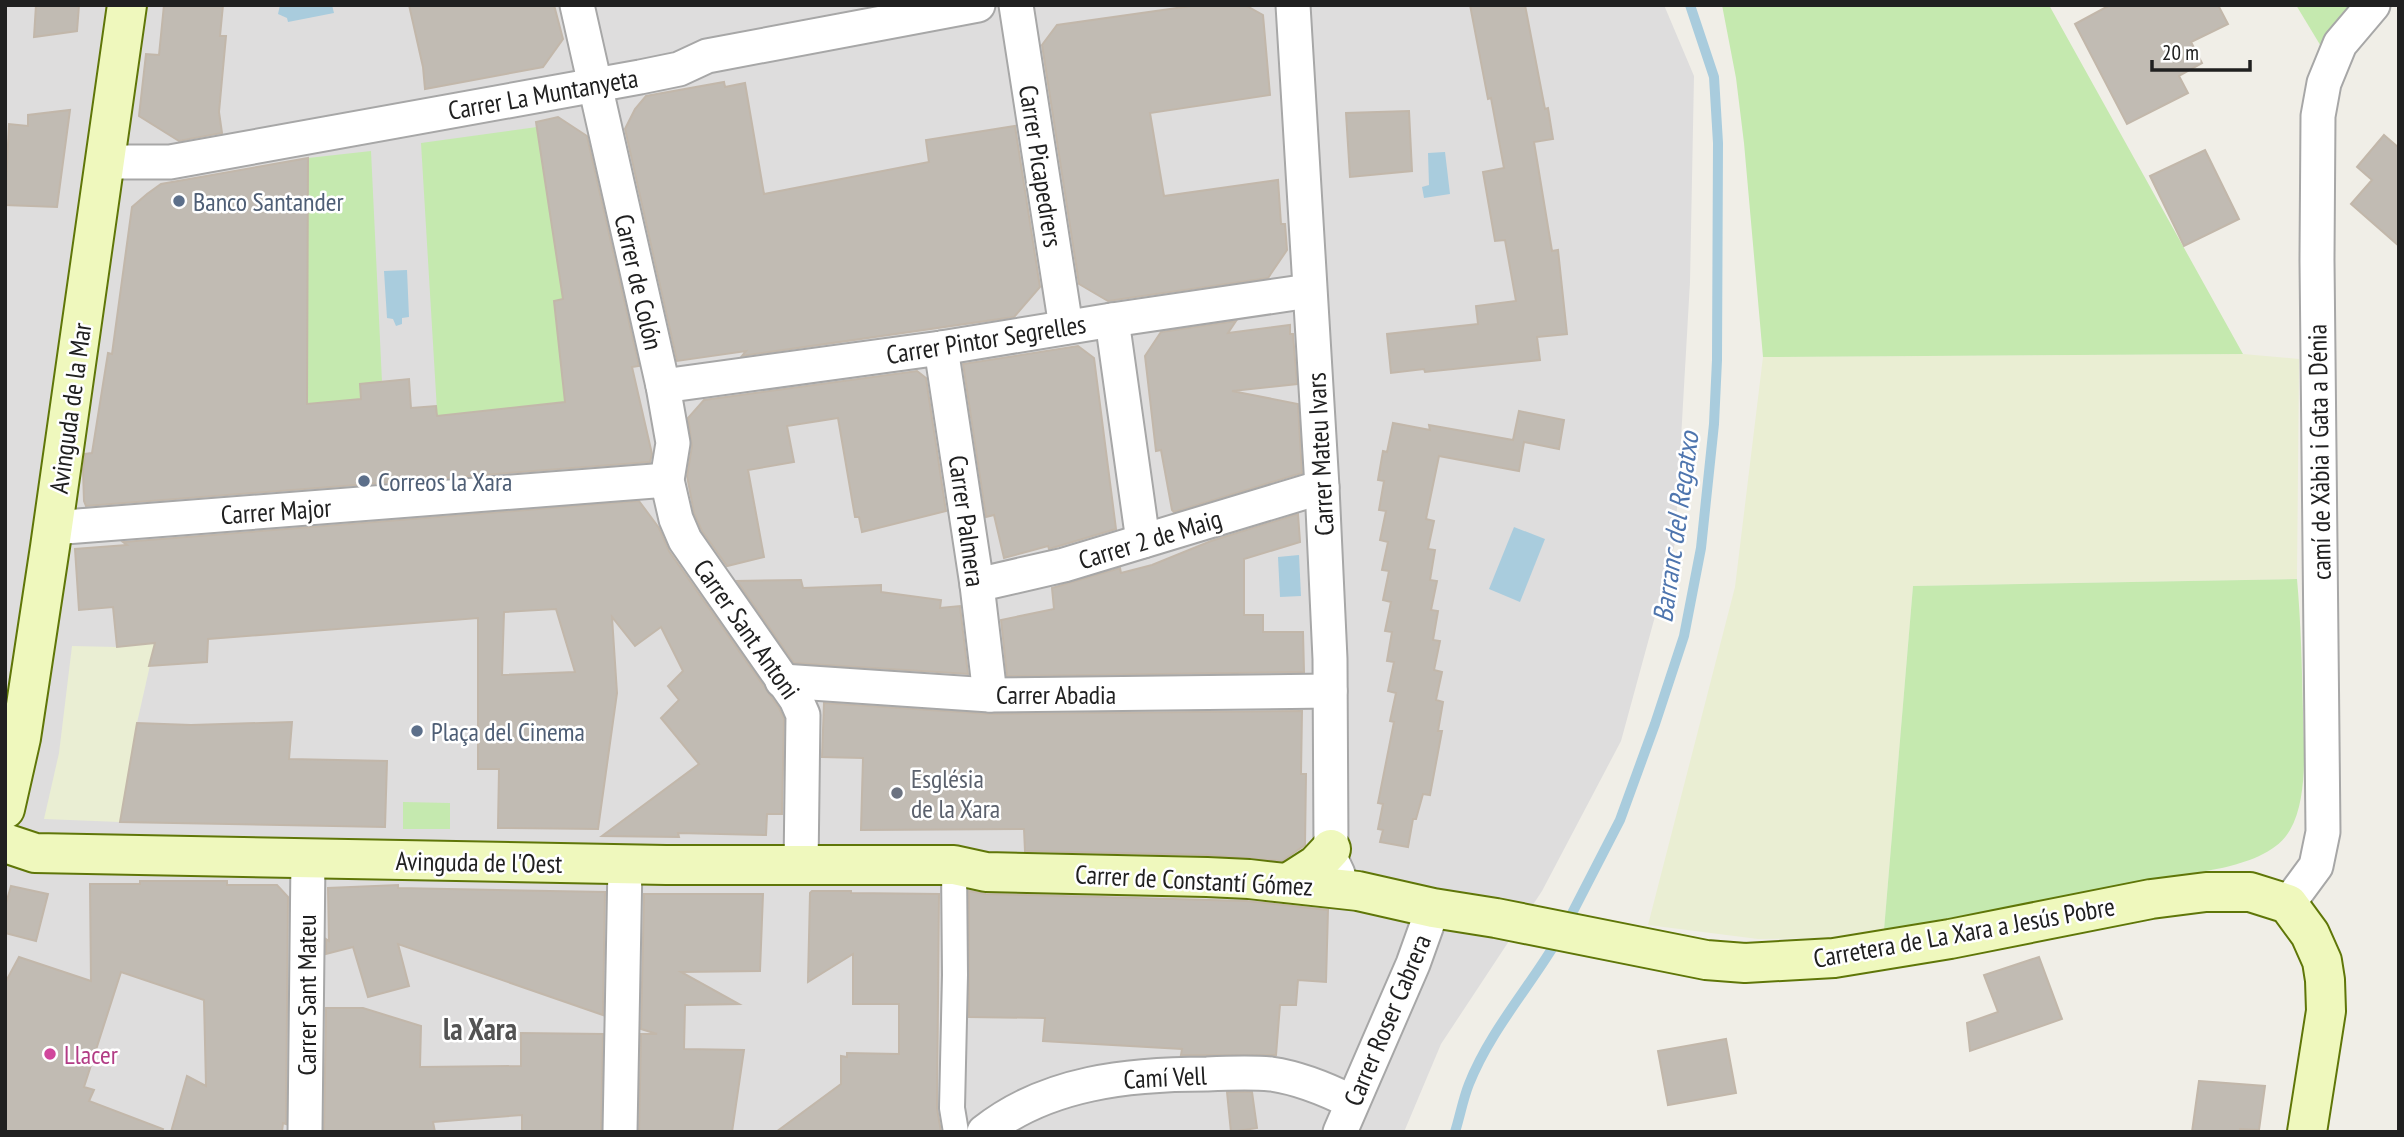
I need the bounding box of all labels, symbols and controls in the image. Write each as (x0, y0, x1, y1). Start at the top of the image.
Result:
scale bar (2152, 28, 2250, 72)
text: 20 m (2162, 39, 2199, 66)
street label: Carrer La Muntanyeta (445, 61, 641, 127)
street label: Carrer Picapedrers (1012, 83, 1070, 249)
place label: Banco Santander (193, 185, 344, 218)
marker: Banco Santander (171, 193, 187, 209)
street label: Carrer de Colón (607, 211, 671, 353)
street label: Carrer Pintor Segrelles (884, 307, 1088, 371)
street label: Avinguda de la Mar (42, 321, 98, 495)
street label: camí de Xàbia i Gata a Dénia (2300, 324, 2338, 580)
street label: Carrer Mateu Ivars (1299, 371, 1341, 537)
water label: Barranc del Regatxo (1643, 427, 1707, 625)
street label: Carrer Palmera (941, 453, 993, 589)
place label: Correos la Xara (378, 465, 512, 498)
marker: Correos la Xara (356, 473, 372, 489)
street label: Carrer Major (220, 491, 332, 531)
street label: Carrer 2 de Maig (1074, 502, 1226, 576)
street label: Carrer Sant Antoni (687, 553, 807, 705)
street label: Carrer Abadia (996, 678, 1116, 711)
place label: Plaça del Cinema (431, 715, 585, 748)
marker: Plaça del Cinema (409, 723, 425, 739)
place label: Església de la Xara (911, 762, 1000, 825)
marker: Església de la Xara (889, 785, 905, 801)
street label: Avinguda de l'Oest (395, 844, 563, 880)
street label: Carrer de Constantí Gómez (1074, 857, 1314, 903)
street label: Carretera de La Xara a Jesús Pobre (1811, 889, 2117, 975)
street label: Carrer Sant Mateu (290, 914, 323, 1076)
street label: Carrer Roser Cabrera (1336, 929, 1438, 1111)
district label: la Xara (443, 1009, 517, 1048)
place label: Llacer (64, 1038, 118, 1071)
marker: Llacer (42, 1046, 58, 1062)
street label: Camí Vell (1123, 1058, 1207, 1096)

